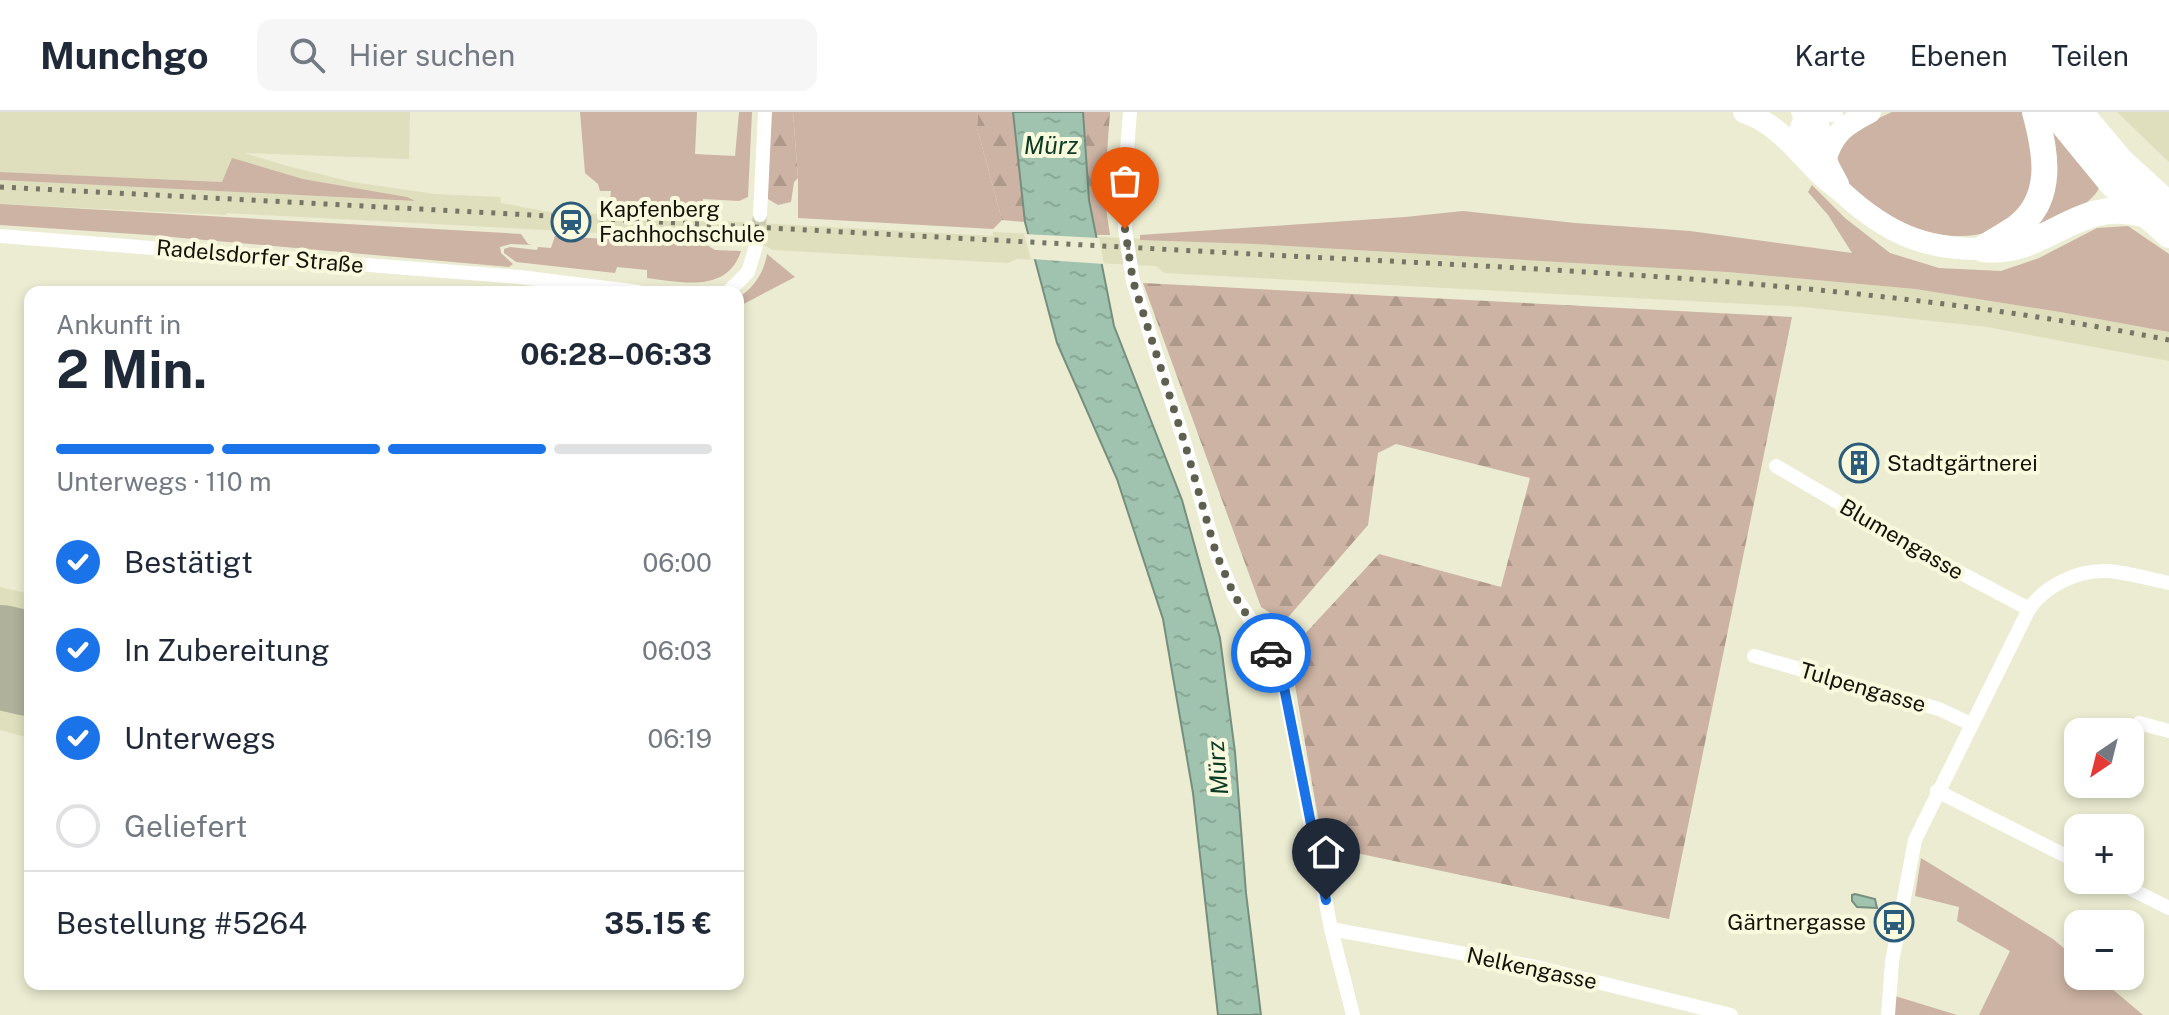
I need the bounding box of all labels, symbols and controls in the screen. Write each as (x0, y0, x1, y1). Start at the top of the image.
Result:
search box (257, 19, 817, 91)
text: Munchgo (40, 33, 209, 78)
icon: search (285, 33, 329, 77)
text: Hier suchen (349, 37, 515, 73)
text: Karte (1795, 39, 1866, 72)
text: Ebenen (1910, 39, 2008, 72)
text: Teilen (2052, 39, 2129, 72)
water label: Mürz (1024, 131, 1079, 159)
pin (1091, 147, 1159, 229)
icon: bag (1103, 159, 1147, 203)
place label: Kapfenberg Fachhochschule (599, 196, 765, 247)
station icon: Kapfenberg Fachhochschule (550, 201, 592, 243)
street label: Radelsdorfer Straße (155, 234, 365, 278)
text: Ankunft in (56, 309, 181, 340)
text: 06:28–06:33 (520, 336, 712, 372)
text: 2 Min. (56, 339, 207, 400)
building icon: Stadtgärtnerei (1838, 442, 1880, 484)
place label: Stadtgärtnerei (1887, 450, 2038, 476)
text: Unterwegs · 110 m (56, 466, 271, 497)
street label: Blumengasse (1836, 493, 1968, 585)
icon: check (56, 540, 100, 584)
text: Bestätigt (124, 544, 253, 580)
text: 06:00 (643, 547, 712, 578)
courier (1231, 613, 1311, 693)
icon: check (56, 628, 100, 672)
icon: car (1249, 631, 1293, 675)
text: In Zubereitung (124, 632, 330, 668)
text: 06:03 (642, 635, 712, 666)
street label: Tulpengasse (1797, 657, 1929, 717)
icon: check (56, 716, 100, 760)
north arrow (2064, 718, 2144, 798)
map controls (2064, 718, 2144, 990)
text: Unterwegs (124, 720, 275, 756)
text: 06:19 (647, 723, 712, 754)
water label: Mürz (1201, 739, 1233, 796)
text: Geliefert (124, 808, 247, 844)
button: + (2064, 814, 2144, 894)
pin (1292, 818, 1360, 900)
icon: home (1304, 830, 1348, 874)
bus stop icon: Gärtnergasse (1873, 901, 1915, 943)
text: Bestellung #5264 (56, 905, 307, 941)
text: 35.15 € (604, 905, 712, 941)
place label: Gärtnergasse (1727, 909, 1866, 935)
button: − (2064, 910, 2144, 990)
street label: Nelkengasse (1464, 942, 1600, 994)

